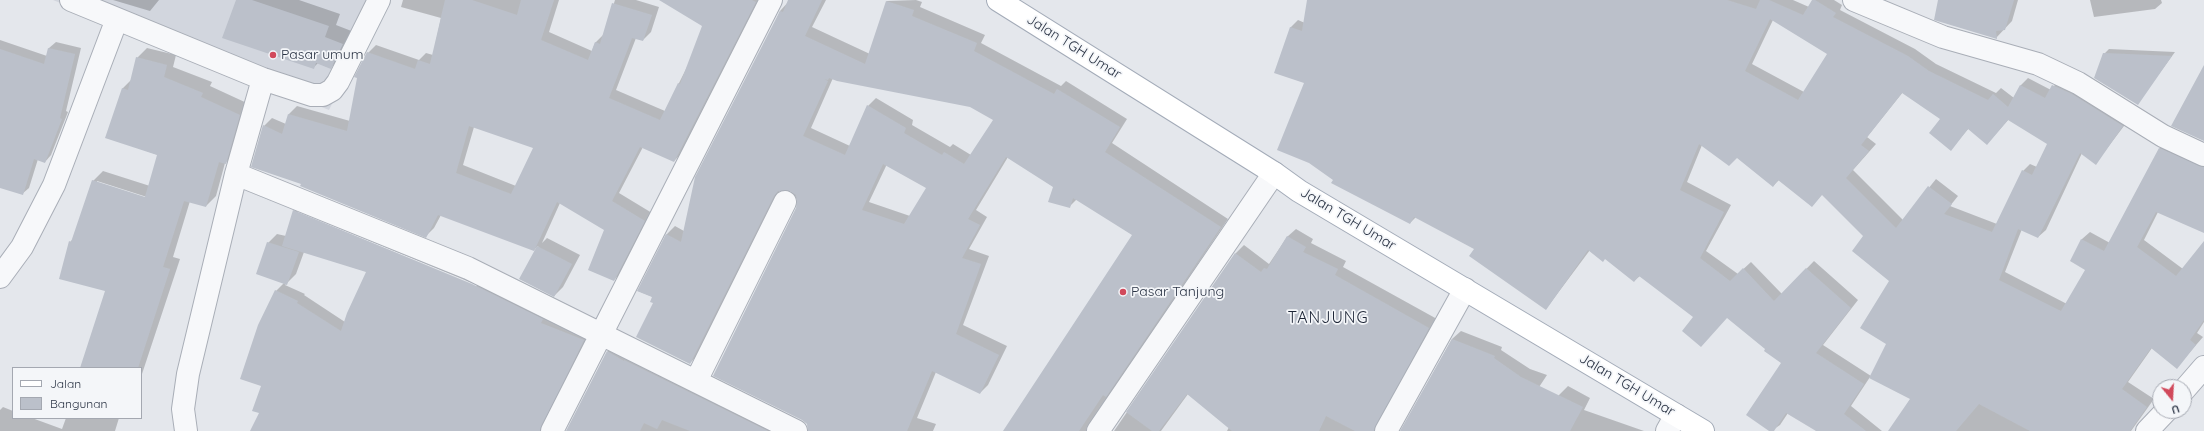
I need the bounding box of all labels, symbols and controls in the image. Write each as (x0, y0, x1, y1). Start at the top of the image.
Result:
street label: Jalan TGH Umar (1024, 11, 1124, 83)
place label: Pasar umum (281, 47, 364, 63)
marker: Pasar umum (268, 50, 278, 60)
street label: Jalan TGH Umar (1297, 184, 1399, 254)
place label: Pasar Tanjung (1131, 284, 1224, 300)
marker: Pasar Tanjung (1118, 287, 1128, 297)
district label: TANJUNG (1287, 308, 1369, 328)
street label: Jalan TGH Umar (1576, 350, 1678, 420)
legend (12, 367, 142, 419)
text: Jalan (50, 376, 81, 391)
north arrow (2152, 379, 2192, 419)
text: Bangunan (50, 396, 107, 411)
text: U (2170, 402, 2181, 417)

